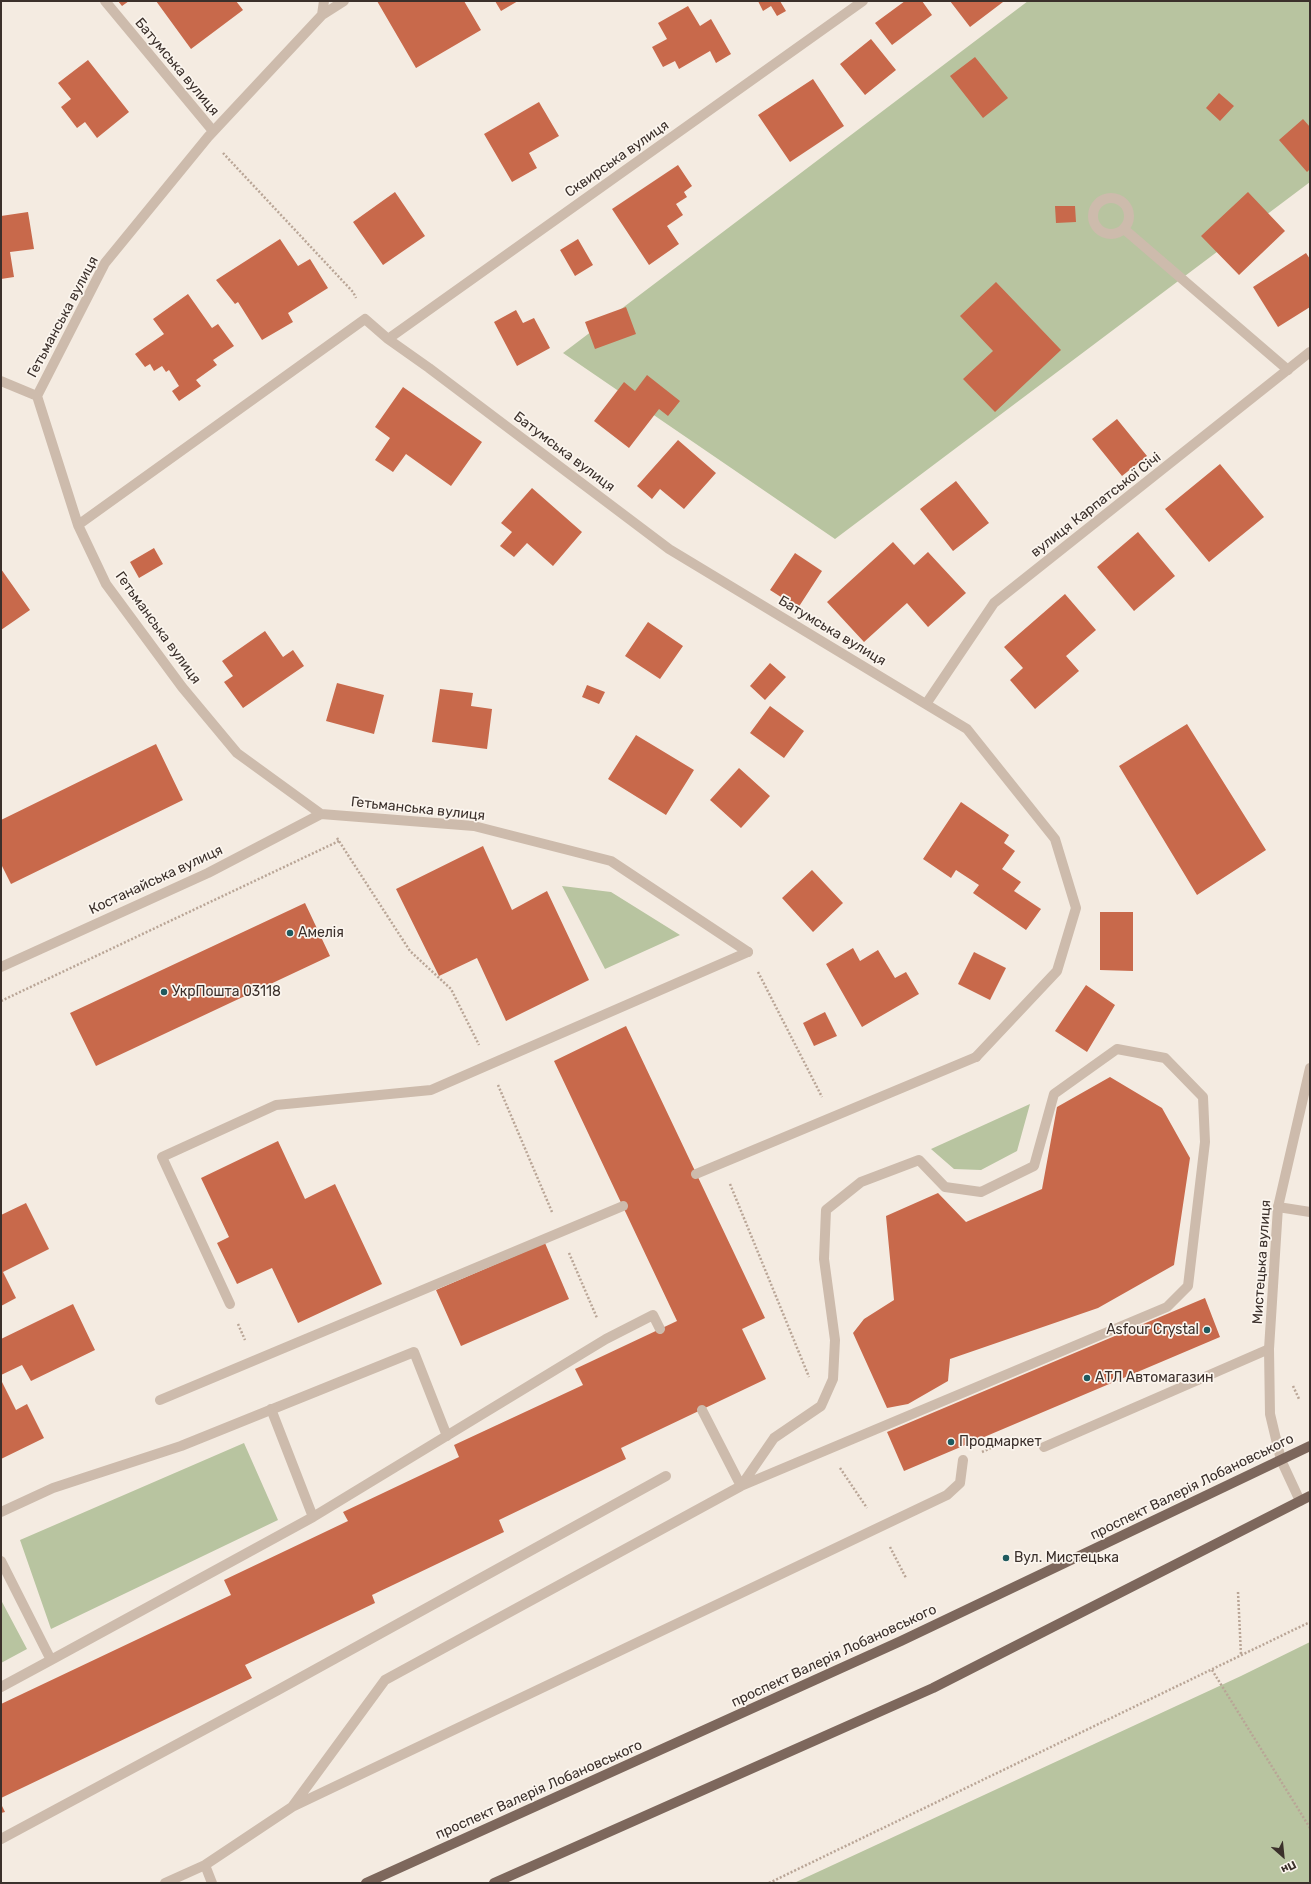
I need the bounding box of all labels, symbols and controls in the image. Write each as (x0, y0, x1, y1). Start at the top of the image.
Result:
street label: Батумська вулиця (131, 15, 223, 119)
street label: Сквирська вулиця (562, 117, 672, 201)
street label: Гетьманська вулиця (24, 254, 102, 380)
street label: Батумська вулиця (510, 408, 618, 496)
street label: вулиця Карпатської Січі (1028, 449, 1164, 561)
street label: Гетьманська вулиця (112, 569, 204, 687)
street label: Батумська вулиця (775, 592, 889, 670)
street label: Гетьманська вулиця (350, 794, 486, 824)
street label: Костанайська вулиця (87, 842, 225, 918)
place label: Амелія (298, 925, 344, 941)
marker: Амелія (285, 928, 295, 938)
place label: УкрПошта 03118 (172, 984, 281, 1000)
marker: УкрПошта 03118 (159, 987, 169, 997)
street label: Мистецька вулиця (1249, 1199, 1275, 1325)
place label: Asfour Crystal (1106, 1322, 1199, 1338)
marker: Asfour Crystal (1202, 1325, 1212, 1335)
place label: АТЛ Автомагазин (1095, 1370, 1213, 1386)
marker: АТЛ Автомагазин (1082, 1373, 1092, 1383)
street label: проспект Валерія Лобановського (1087, 1430, 1297, 1544)
place label: Продмаркет (959, 1434, 1042, 1450)
marker: Продмаркет (946, 1437, 956, 1447)
place label: Вул. Мистецька (1014, 1550, 1119, 1566)
marker: Вул. Мистецька (1001, 1553, 1011, 1563)
street label: проспект Валерія Лобановського (729, 1601, 939, 1711)
street label: проспект Валерія Лобановського (433, 1737, 645, 1843)
north arrow (1263, 1836, 1303, 1876)
text: Пн (1279, 1858, 1298, 1876)

